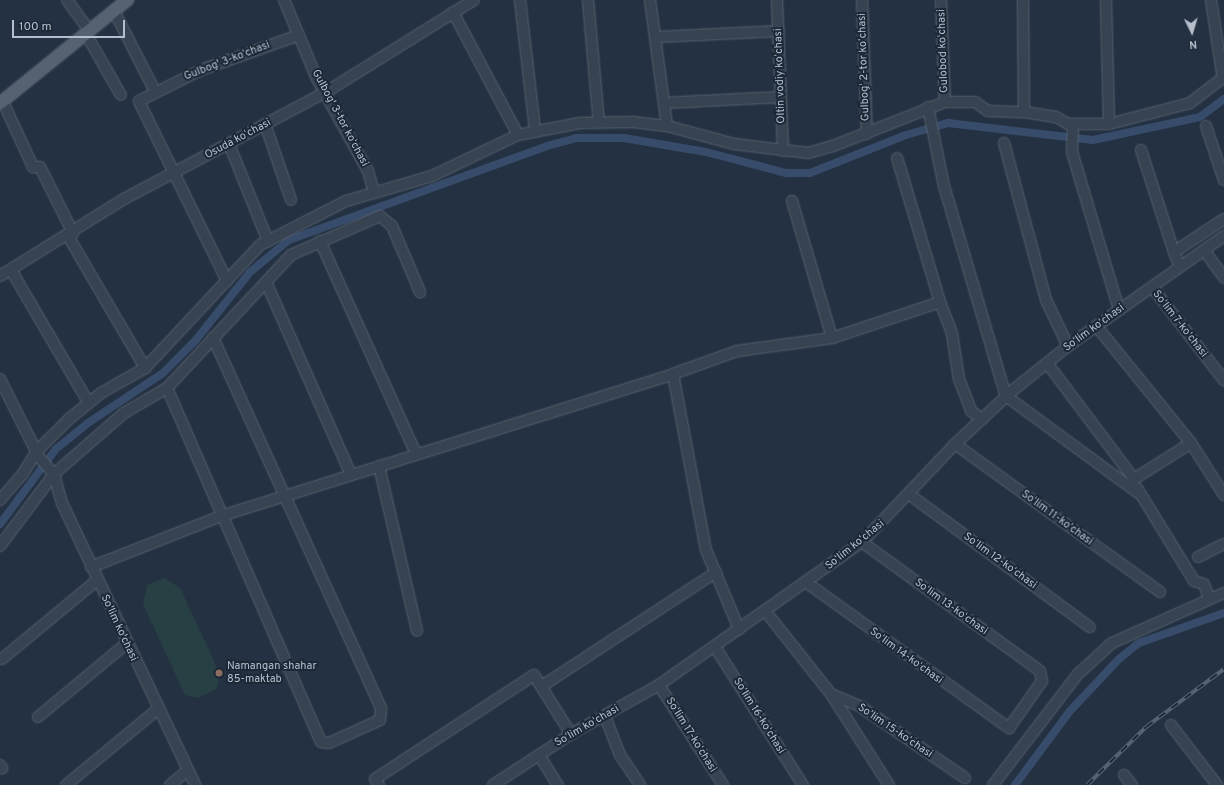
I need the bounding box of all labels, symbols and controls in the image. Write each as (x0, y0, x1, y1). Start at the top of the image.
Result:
street label: Gulobod koʻchasi (935, 9, 951, 93)
scale bar (14, 12, 127, 38)
north arrow (1172, 12, 1212, 52)
street label: Gulbogʻ 2-tor koʻchasi (856, 13, 872, 121)
text: 100 m (19, 19, 52, 35)
street label: Oltin vodiy koʻchasi (772, 28, 788, 124)
text: N (1188, 37, 1198, 51)
street label: Gulbog' 3-koʻchasi (182, 39, 272, 83)
street label: Gulbog' 3-tor koʻchasi (309, 67, 371, 169)
street label: Osuda koʻchasi (203, 116, 273, 162)
street label: Soʻlim 7-koʻchasi (1150, 288, 1210, 360)
street label: Soʻlim koʻchasi (1061, 301, 1127, 355)
street label: Soʻlim 11-koʻchasi (1019, 488, 1095, 548)
street label: Soʻlim koʻchasi (823, 517, 887, 573)
street label: Soʻlim 12-koʻchasi (961, 530, 1039, 592)
street label: Soʻlim 13-koʻchasi (912, 576, 990, 638)
street label: So'lim ko'chasi (98, 593, 140, 663)
street label: Soʻlim 14-koʻchasi (867, 625, 945, 687)
place label: Namangan shahar 85-maktab (227, 660, 317, 686)
marker: Namangan shahar 85-maktab (214, 668, 224, 678)
street label: Soʻlim 16-koʻchasi (730, 676, 788, 756)
street label: Soʻlim 17-koʻchasi (663, 695, 719, 775)
street label: Soʻlim 15-koʻchasi (855, 701, 935, 761)
street label: Soʻlim koʻchasi (552, 702, 622, 750)

